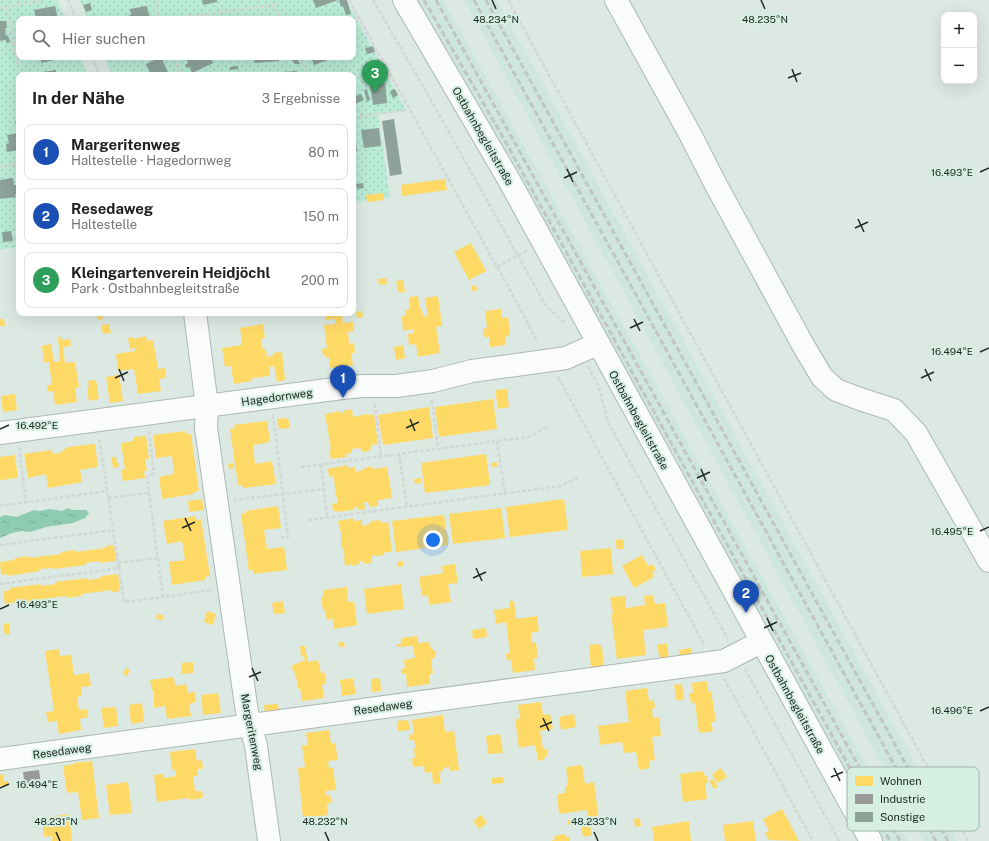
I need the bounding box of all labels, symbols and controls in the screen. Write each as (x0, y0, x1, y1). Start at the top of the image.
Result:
map controls (941, 12, 977, 84)
button: + (941, 12, 977, 48)
text: 48.234°N (473, 13, 519, 25)
text: 48.235°N (742, 13, 788, 25)
search box (16, 16, 356, 60)
icon: search (30, 27, 52, 49)
text: Hier suchen (62, 30, 145, 47)
button: − (941, 48, 977, 84)
pin: 3 (362, 60, 388, 93)
street label: Ostbahnbegleitstraße (450, 85, 516, 187)
text: In der Nähe (32, 88, 125, 108)
text: 3 Ergebnisse (262, 91, 340, 106)
text: Margeritenweg (71, 136, 180, 153)
text: 1 (43, 145, 49, 160)
text: 80 m (308, 145, 339, 160)
text: Haltestelle · Hagedornweg (71, 153, 232, 168)
text: 16.493°E (931, 166, 973, 178)
text: Resedaweg (71, 200, 153, 217)
text: 2 (42, 209, 50, 224)
text: 150 m (303, 209, 339, 224)
text: Haltestelle (71, 217, 137, 232)
text: Kleingartenverein Heidjöchl (71, 264, 270, 281)
text: 3 (42, 273, 50, 288)
text: 200 m (301, 273, 339, 288)
text: Park · Ostbahnbegleitstraße (71, 281, 240, 296)
text: 16.494°E (931, 345, 973, 357)
pin: 1 (330, 365, 356, 398)
street label: Ostbahnbegleitstraße (607, 368, 671, 472)
street label: Hagedornweg (240, 386, 314, 408)
text: 16.492°E (16, 419, 58, 431)
text: 16.495°E (931, 525, 973, 537)
your location (423, 530, 443, 550)
pin: 2 (733, 580, 759, 613)
text: 16.493°E (16, 598, 58, 610)
street label: Ostbahnbegleitstraße (763, 652, 827, 756)
street label: Margeritenweg (239, 693, 265, 772)
street label: Resedaweg (353, 697, 413, 717)
text: 16.496°E (931, 704, 973, 716)
street label: Resedaweg (32, 741, 92, 761)
legend (847, 767, 979, 831)
text: Wohnen (880, 775, 921, 787)
text: 16.494°E (16, 778, 58, 790)
text: Industrie (880, 793, 925, 805)
text: Sonstige (880, 811, 925, 823)
text: 48.231°N (34, 815, 78, 827)
text: 48.232°N (302, 815, 348, 827)
text: 48.233°N (571, 815, 617, 827)

